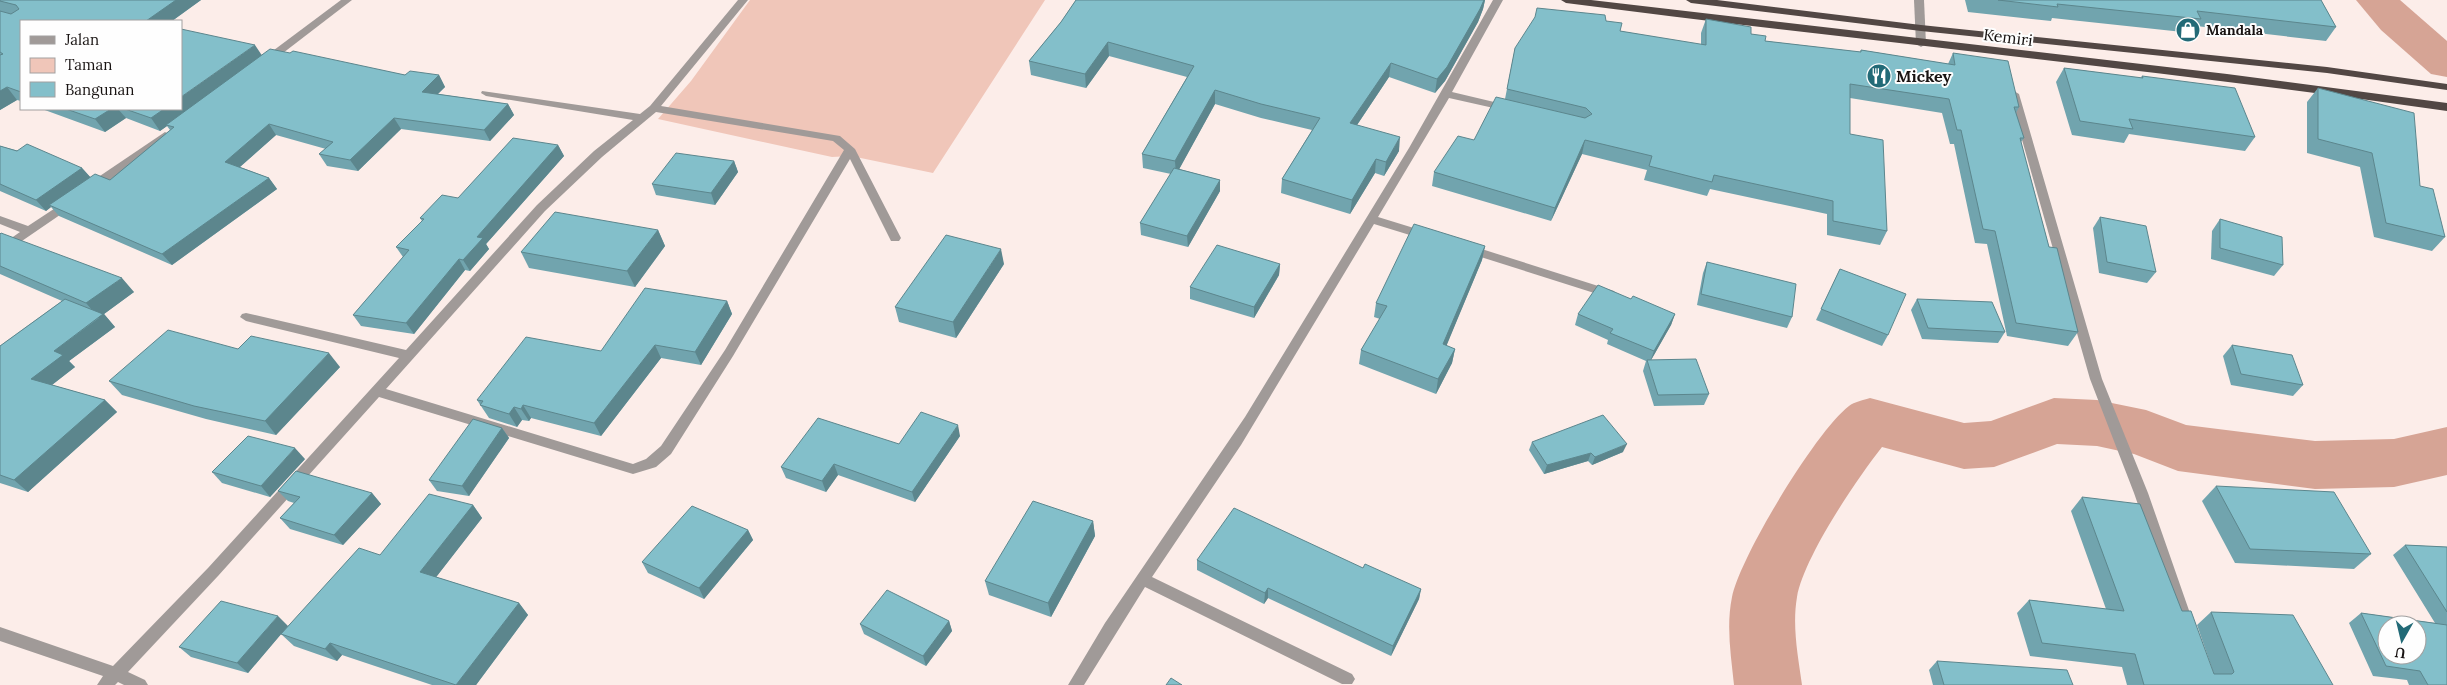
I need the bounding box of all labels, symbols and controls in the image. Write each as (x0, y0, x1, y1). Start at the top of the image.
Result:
shop icon: Mandala (2175, 17, 2201, 43)
legend (20, 20, 182, 110)
place label: Mandala (2206, 21, 2264, 39)
street label: Kemiri (1982, 24, 2034, 50)
text: Jalan (64, 30, 99, 49)
text: Taman (65, 55, 112, 74)
restaurant icon: Mickey (1866, 63, 1892, 89)
place label: Mickey (1896, 66, 1952, 86)
text: Bangunan (65, 80, 134, 99)
north arrow (2377, 615, 2427, 665)
text: U (2393, 643, 2407, 663)

